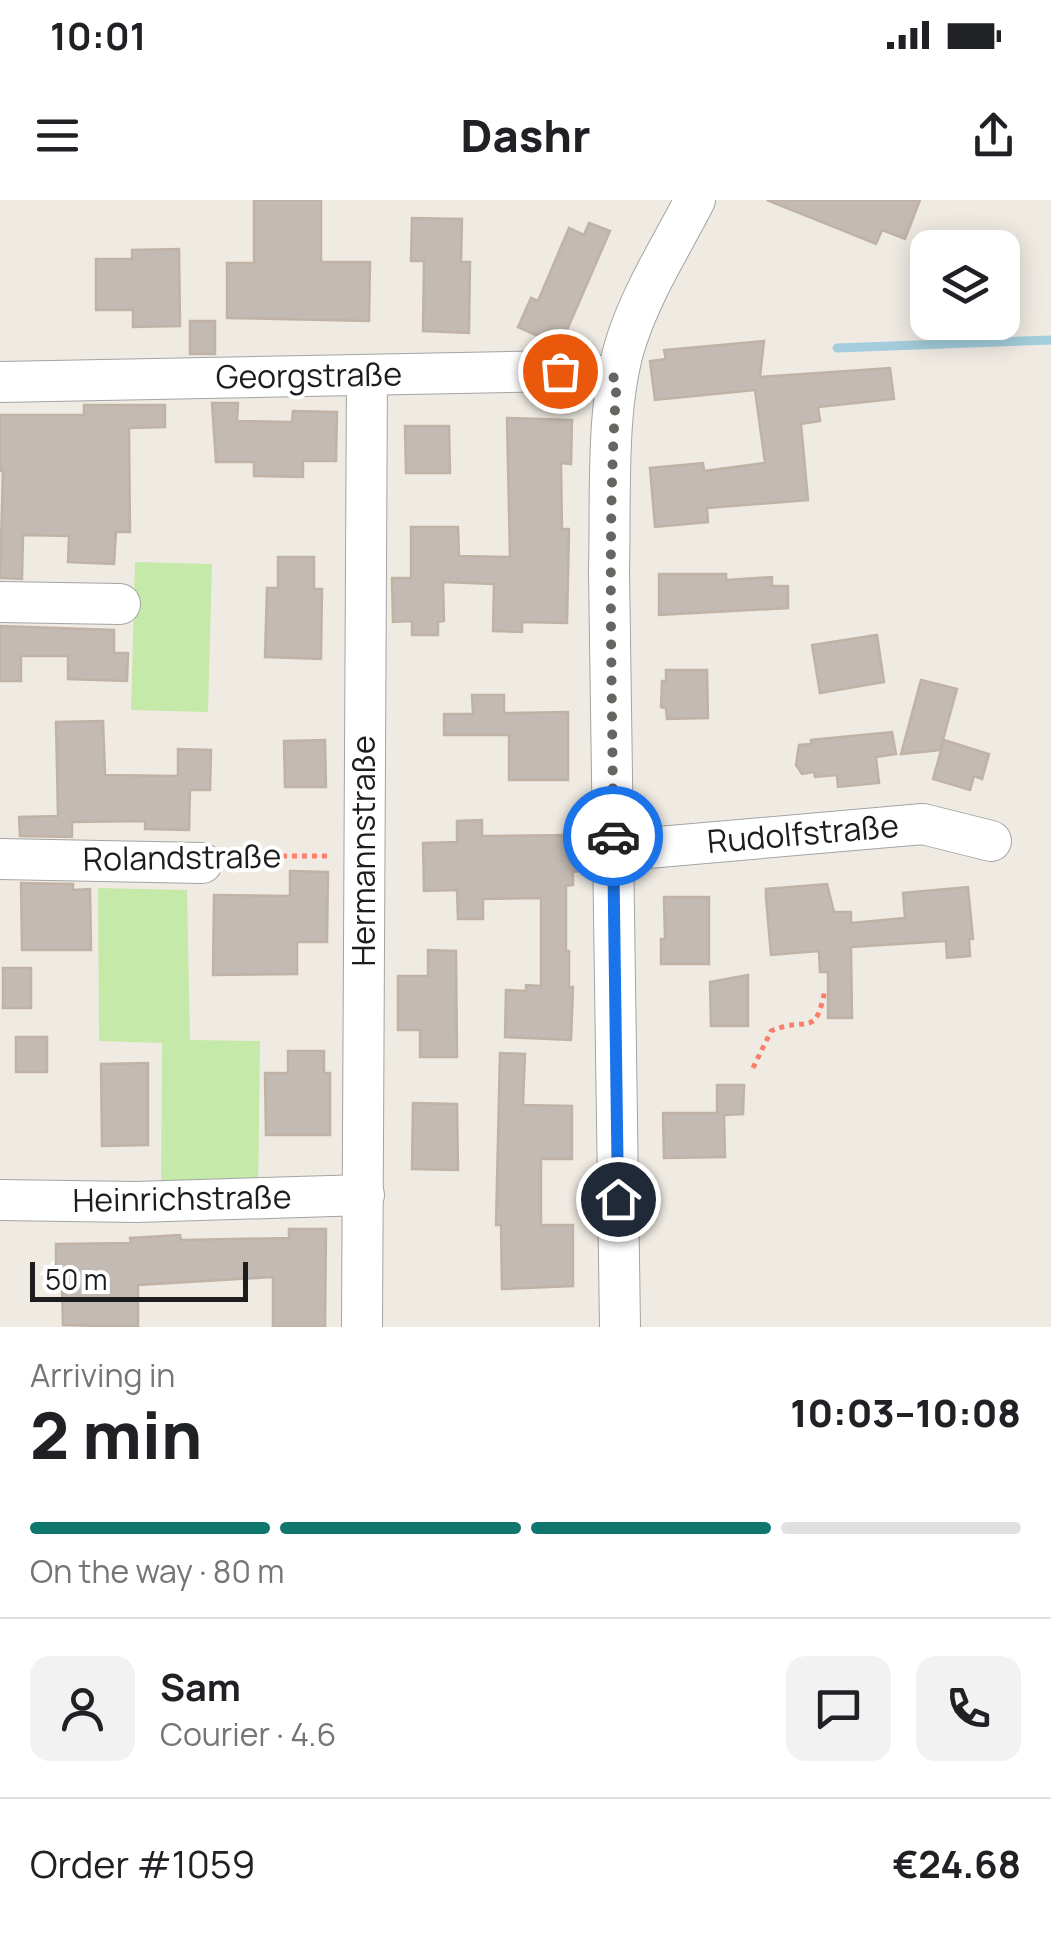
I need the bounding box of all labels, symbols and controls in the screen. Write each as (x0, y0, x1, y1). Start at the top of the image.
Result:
text: 10:01 (50, 9, 146, 61)
text: Dashr (461, 104, 590, 166)
icon: menu (30, 108, 85, 163)
icon: share (966, 108, 1021, 163)
map controls (910, 230, 1020, 340)
button: layers (910, 230, 1020, 340)
pin (518, 329, 603, 414)
icon: bag (533, 344, 588, 399)
street label: Georgstraße (216, 351, 402, 399)
street label: Hermannstraße (341, 735, 385, 967)
courier (563, 786, 663, 886)
street label: Rudolfstraße (705, 803, 900, 863)
icon: car (586, 809, 641, 864)
street label: Rolandstraße (82, 833, 282, 881)
pin (576, 1157, 661, 1242)
icon: home (591, 1172, 646, 1227)
street label: Heinrichstraße (72, 1174, 292, 1222)
scale bar (30, 1257, 248, 1302)
text: 50 m (45, 1260, 108, 1298)
text: Arriving in (30, 1353, 175, 1397)
text: 10:03–10:08 (790, 1386, 1021, 1438)
text: 2 min (30, 1390, 202, 1479)
text: On the way · 80 m (30, 1549, 284, 1593)
button: person (30, 1656, 135, 1761)
button: chat (786, 1656, 891, 1761)
button: phone (916, 1656, 1021, 1761)
text: Sam (160, 1660, 241, 1712)
text: Courier · 4.6 (160, 1712, 336, 1756)
text: Order #1059 (30, 1837, 255, 1889)
text: €24.68 (892, 1837, 1021, 1889)

